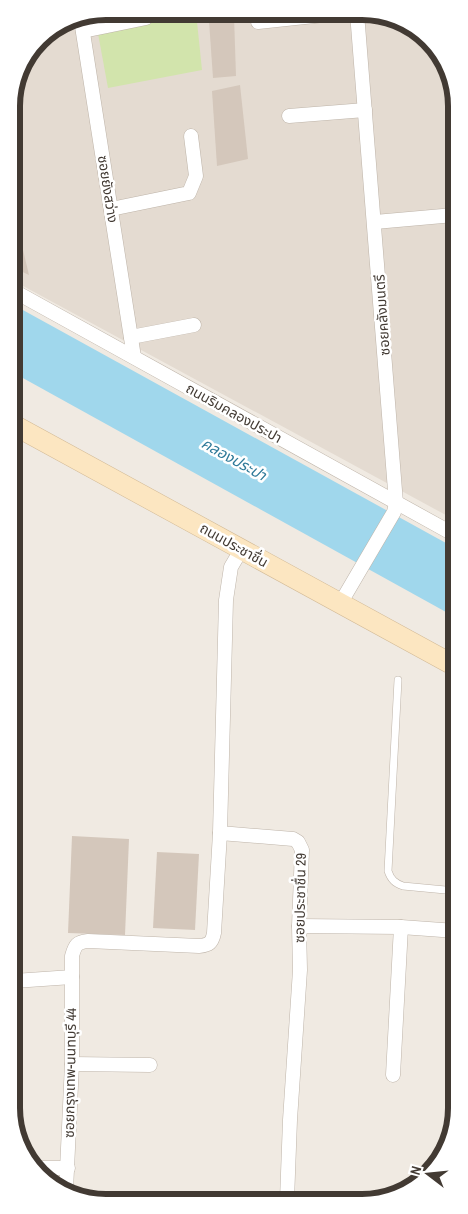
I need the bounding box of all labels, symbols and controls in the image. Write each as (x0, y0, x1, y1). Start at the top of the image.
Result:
street label: ซอยยังสว่าง (94, 154, 122, 224)
street label: ซอยคลังมนตรี (370, 274, 394, 356)
street label: ถนนริมคลองประปา (183, 379, 285, 447)
water label: คลองประปา (198, 433, 271, 486)
street label: ถนนประชาชื่น (197, 518, 272, 571)
street label: ซอยประชาชื่น 29 (289, 853, 310, 943)
street label: ซอยกรุงเทพ-นนทบุรี 44 (60, 1007, 80, 1138)
north arrow (403, 1149, 453, 1199)
text: N (406, 1164, 425, 1177)

